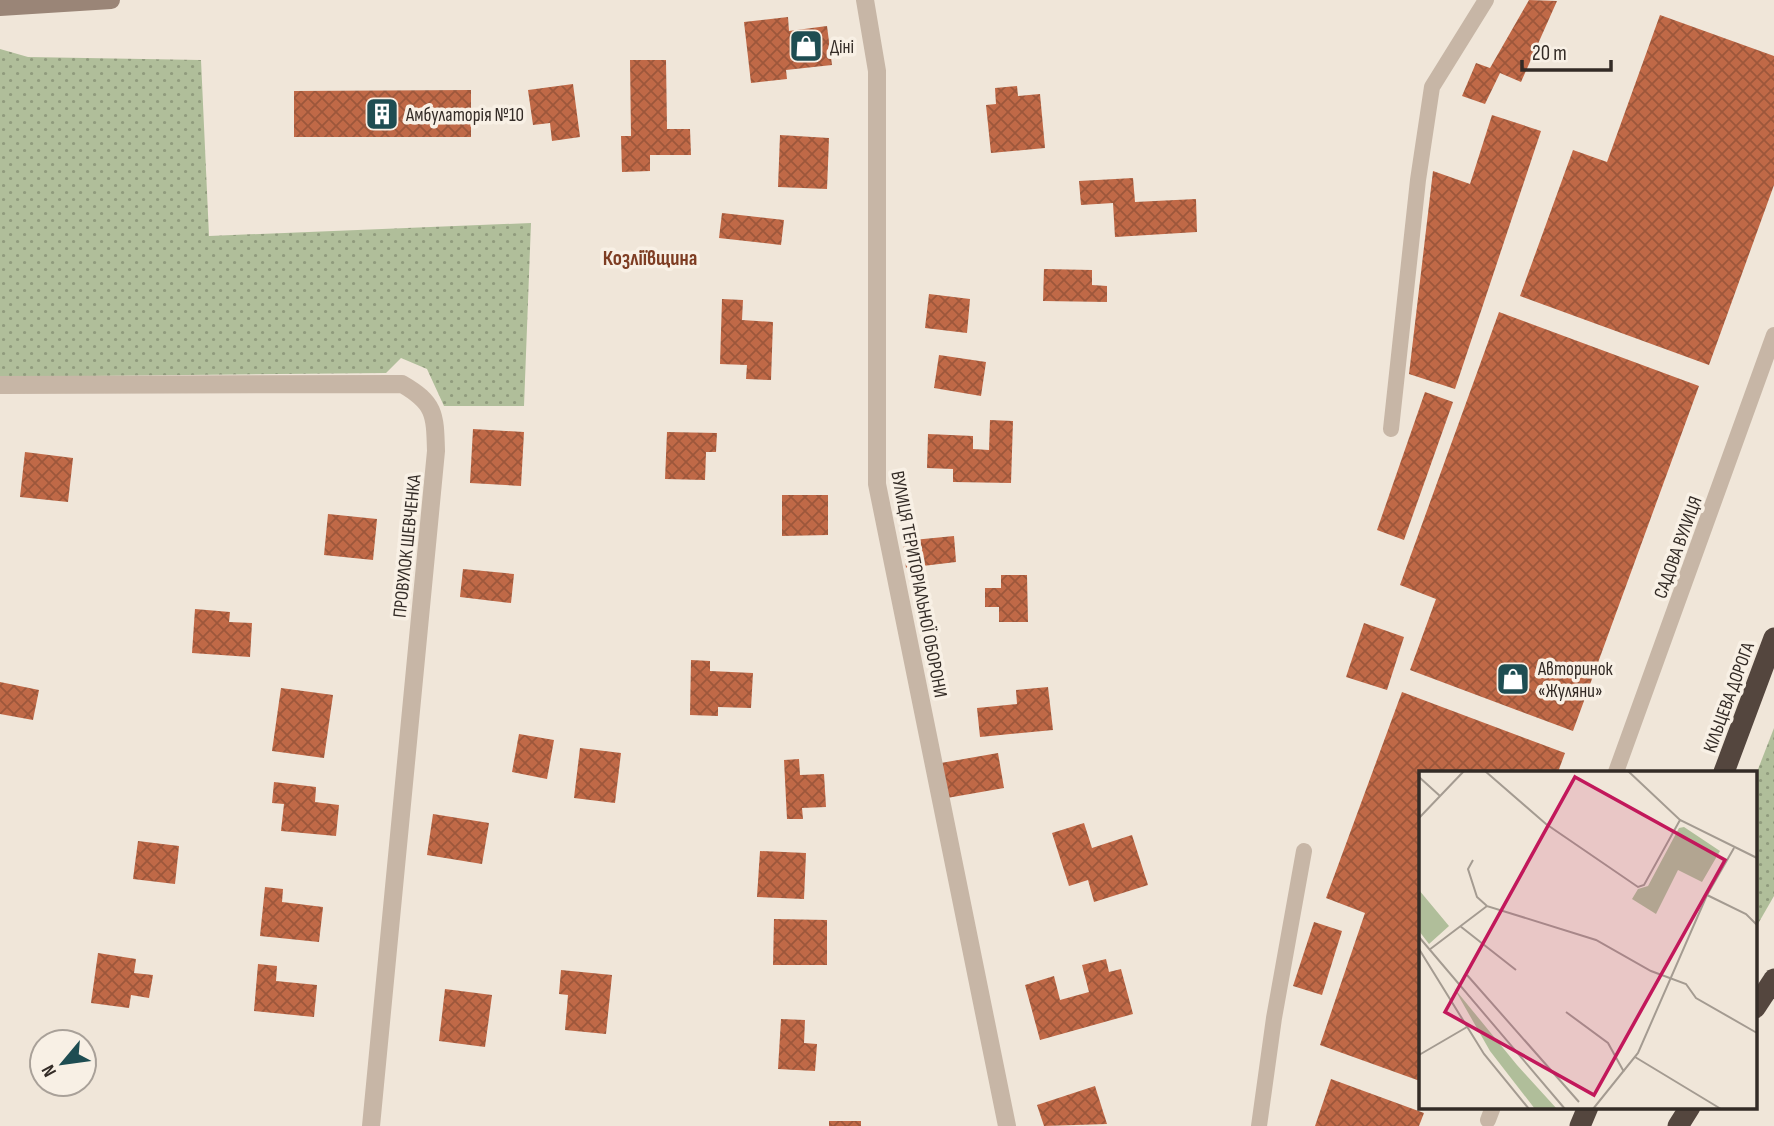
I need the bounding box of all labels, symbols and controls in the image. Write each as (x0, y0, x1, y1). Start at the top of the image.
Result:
shop icon: Діні (787, 27, 825, 65)
scale bar (1522, 28, 1611, 72)
place label: Діні (830, 36, 854, 59)
text: 20 m (1532, 41, 1567, 66)
building icon: Амбулаторія №10 (363, 95, 401, 133)
place label: Амбулаторія №10 (405, 104, 524, 127)
district label: Козліївщина (603, 246, 697, 271)
street label: ВУЛИЦЯ ТЕРИТОРІАЛЬНОЇ ОБОРОНИ (885, 469, 952, 700)
street label: ПРОВУЛОК ШЕВЧЕНКА (389, 472, 427, 619)
street label: САДОВА ВУЛИЦЯ (1649, 493, 1708, 602)
street label: КІЛЬЦЕВА ДОРОГА (1699, 638, 1760, 756)
place label: Авторинок «Жуляни» (1537, 658, 1614, 703)
shop icon: Авторинок «Жуляни» (1494, 660, 1532, 698)
inset map (1419, 771, 1756, 1108)
north arrow (28, 1028, 98, 1098)
text: N (37, 1060, 62, 1081)

